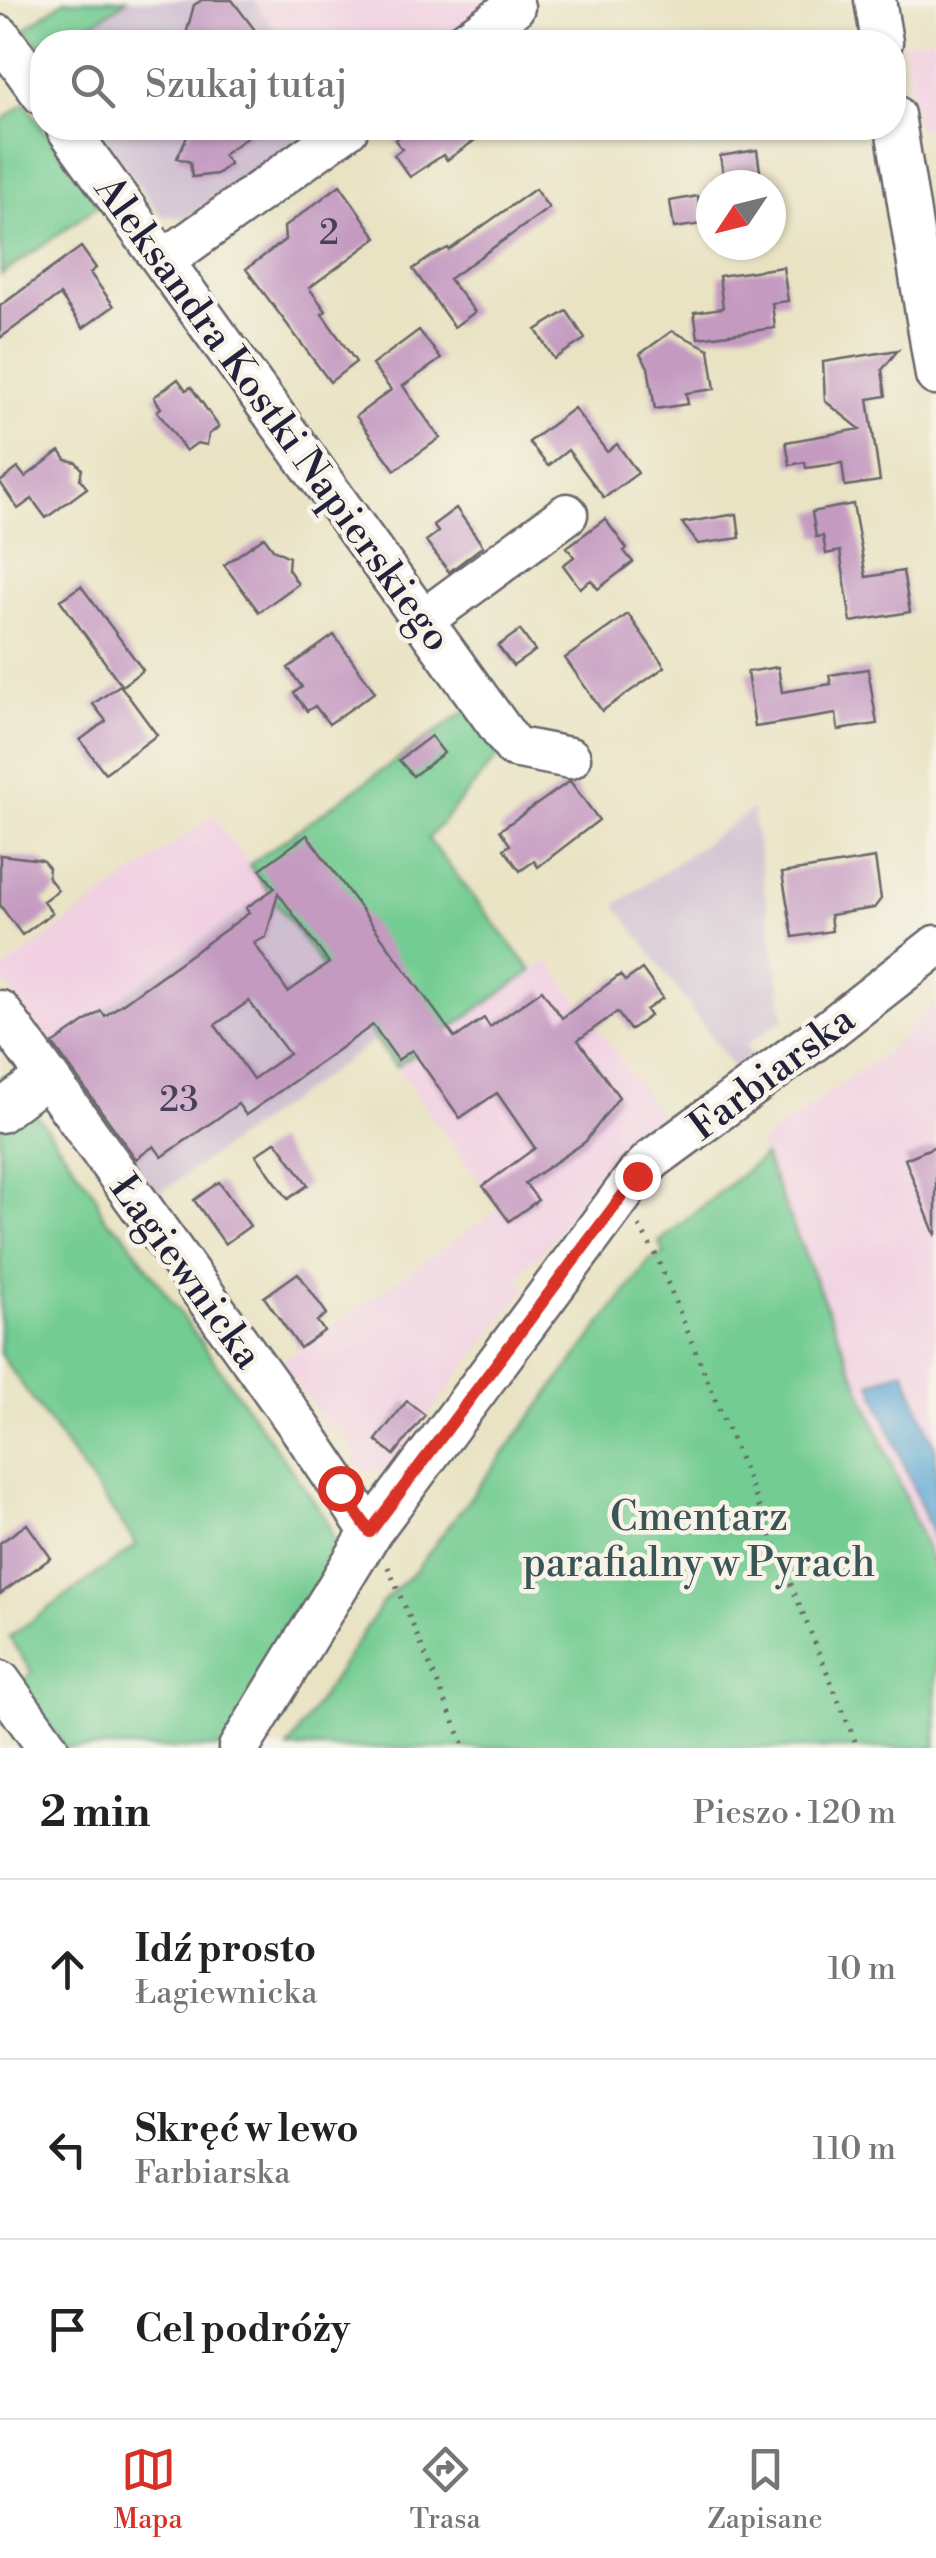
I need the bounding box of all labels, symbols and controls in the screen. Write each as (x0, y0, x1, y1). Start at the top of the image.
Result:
search box (30, 30, 906, 140)
icon: search (65, 58, 120, 113)
text: Szukaj tutaj (145, 62, 348, 109)
street label: Aleksandra Kostki Napierskiego (82, 166, 462, 662)
north arrow (696, 170, 786, 260)
house number: 2 (319, 212, 339, 255)
street label: Farbiarska (680, 995, 865, 1152)
house number: 23 (159, 1079, 199, 1122)
route end (615, 1154, 661, 1200)
street label: Łagiewnicka (97, 1165, 273, 1380)
route start (318, 1466, 364, 1512)
park label: Cmentarz parafialny w Pyrach (523, 1493, 875, 1590)
text: 2 min (40, 1787, 150, 1840)
text: Pieszo · 120 m (693, 1793, 896, 1833)
text: Idź prosto (135, 1926, 316, 1973)
icon: ahead (40, 1942, 95, 1997)
text: 10 m (827, 1949, 896, 1989)
text: Łagiewnicka (135, 1973, 317, 2013)
text: Skręć w lewo (135, 2106, 359, 2153)
icon: left (40, 2122, 95, 2177)
text: 110 m (813, 2129, 896, 2169)
text: Farbiarska (135, 2153, 291, 2193)
icon: arrive (40, 2302, 95, 2357)
text: Cel podróży (135, 2306, 350, 2353)
tab: Mapa (113, 2442, 183, 2537)
tab: Trasa (410, 2442, 481, 2537)
tab: Zapisane (707, 2442, 823, 2537)

